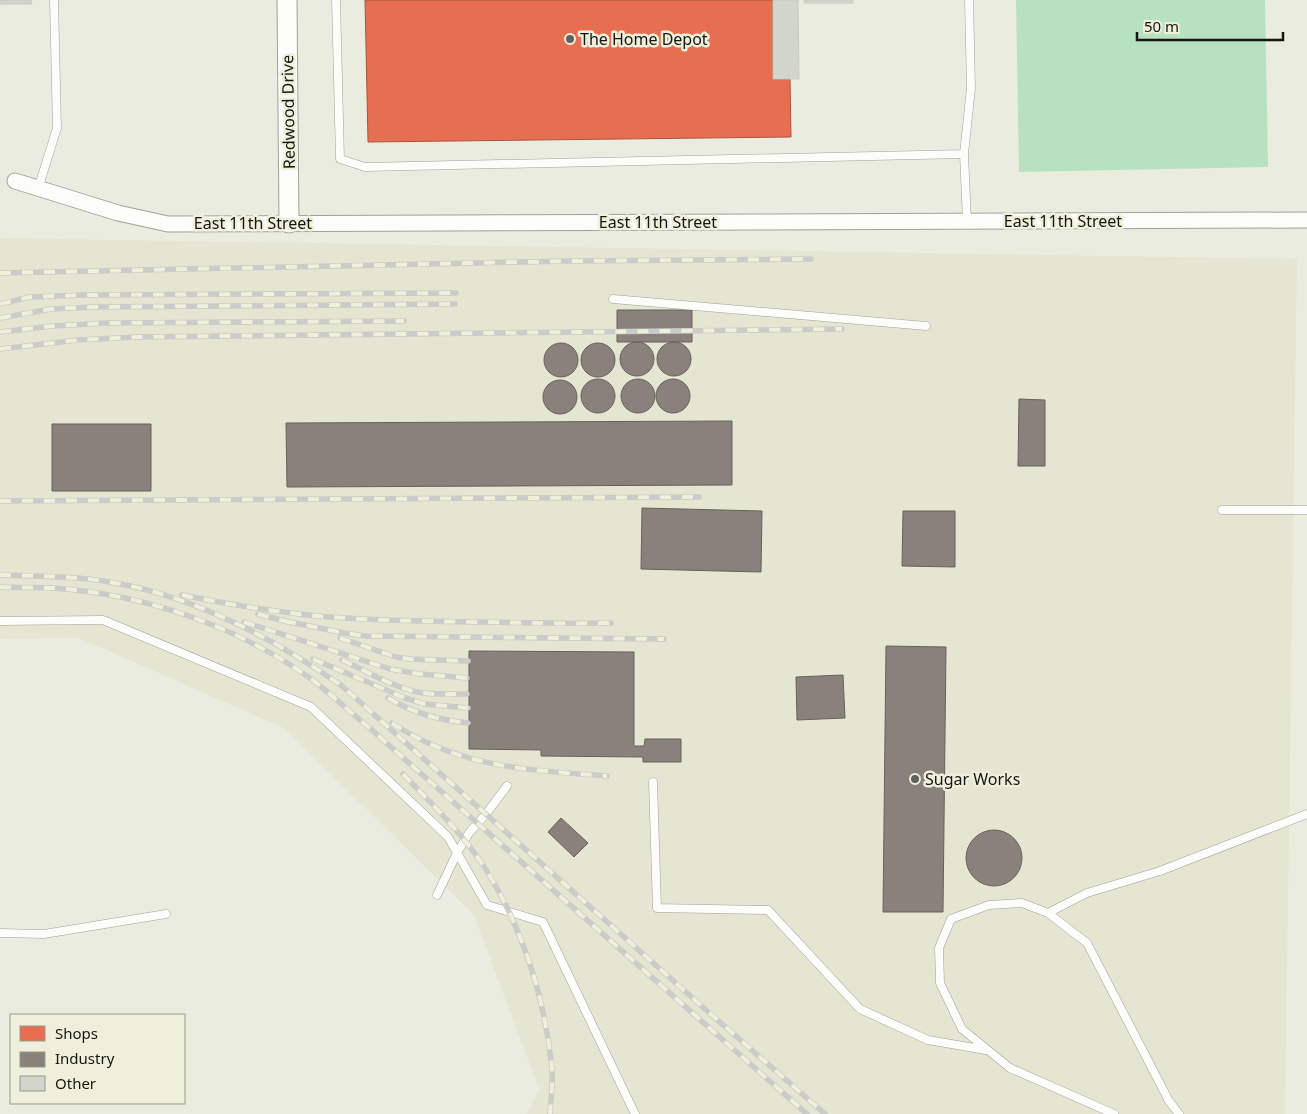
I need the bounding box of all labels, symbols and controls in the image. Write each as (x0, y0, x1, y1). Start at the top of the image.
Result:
scale bar (1137, 10, 1283, 42)
text: 50 m (1144, 16, 1179, 36)
place label: The Home Depot (580, 28, 708, 50)
marker: The Home Depot (564, 33, 576, 45)
street label: Redwood Drive (276, 55, 300, 169)
street label: East 11th Street (1004, 210, 1122, 232)
street label: East 11th Street (599, 211, 717, 233)
street label: East 11th Street (194, 212, 312, 234)
place label: Sugar Works (925, 768, 1020, 790)
marker: Sugar Works (909, 773, 921, 785)
legend (10, 1014, 185, 1104)
text: Shops (55, 1023, 98, 1043)
text: Industry (55, 1048, 115, 1068)
text: Other (55, 1073, 96, 1093)

